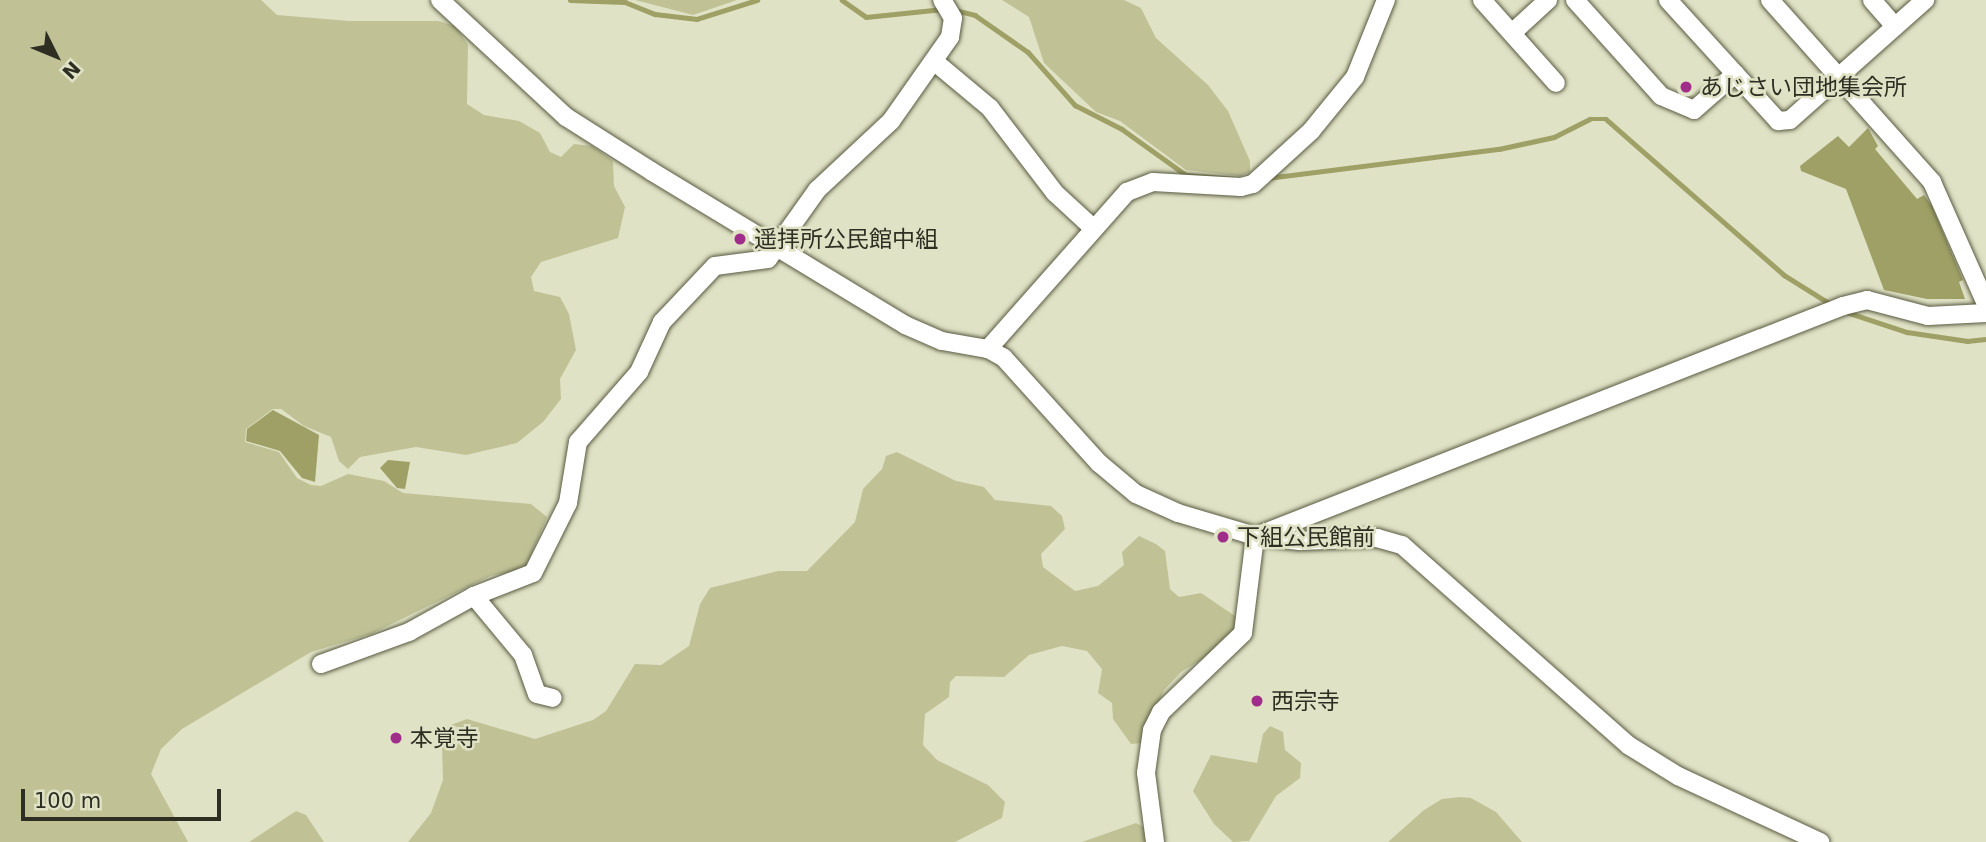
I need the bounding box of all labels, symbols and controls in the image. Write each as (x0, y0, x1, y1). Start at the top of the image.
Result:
north arrow (21, 21, 91, 91)
text: N (58, 57, 85, 84)
place label: あじさい団地集会所 (1700, 73, 1907, 101)
marker: あじさい団地集会所 (1678, 79, 1694, 95)
place label: 遥拝所公民館中組 (754, 225, 938, 253)
marker: 遥拝所公民館中組 (732, 231, 748, 247)
place label: 下組公民館前 (1237, 523, 1375, 551)
marker: 下組公民館前 (1215, 529, 1231, 545)
place label: 西宗寺 (1271, 687, 1340, 715)
marker: 西宗寺 (1249, 693, 1265, 709)
place label: 本覚寺 (410, 724, 479, 752)
marker: 本覚寺 (388, 730, 404, 746)
scale bar (24, 776, 224, 820)
text: 100 m (34, 789, 101, 813)

